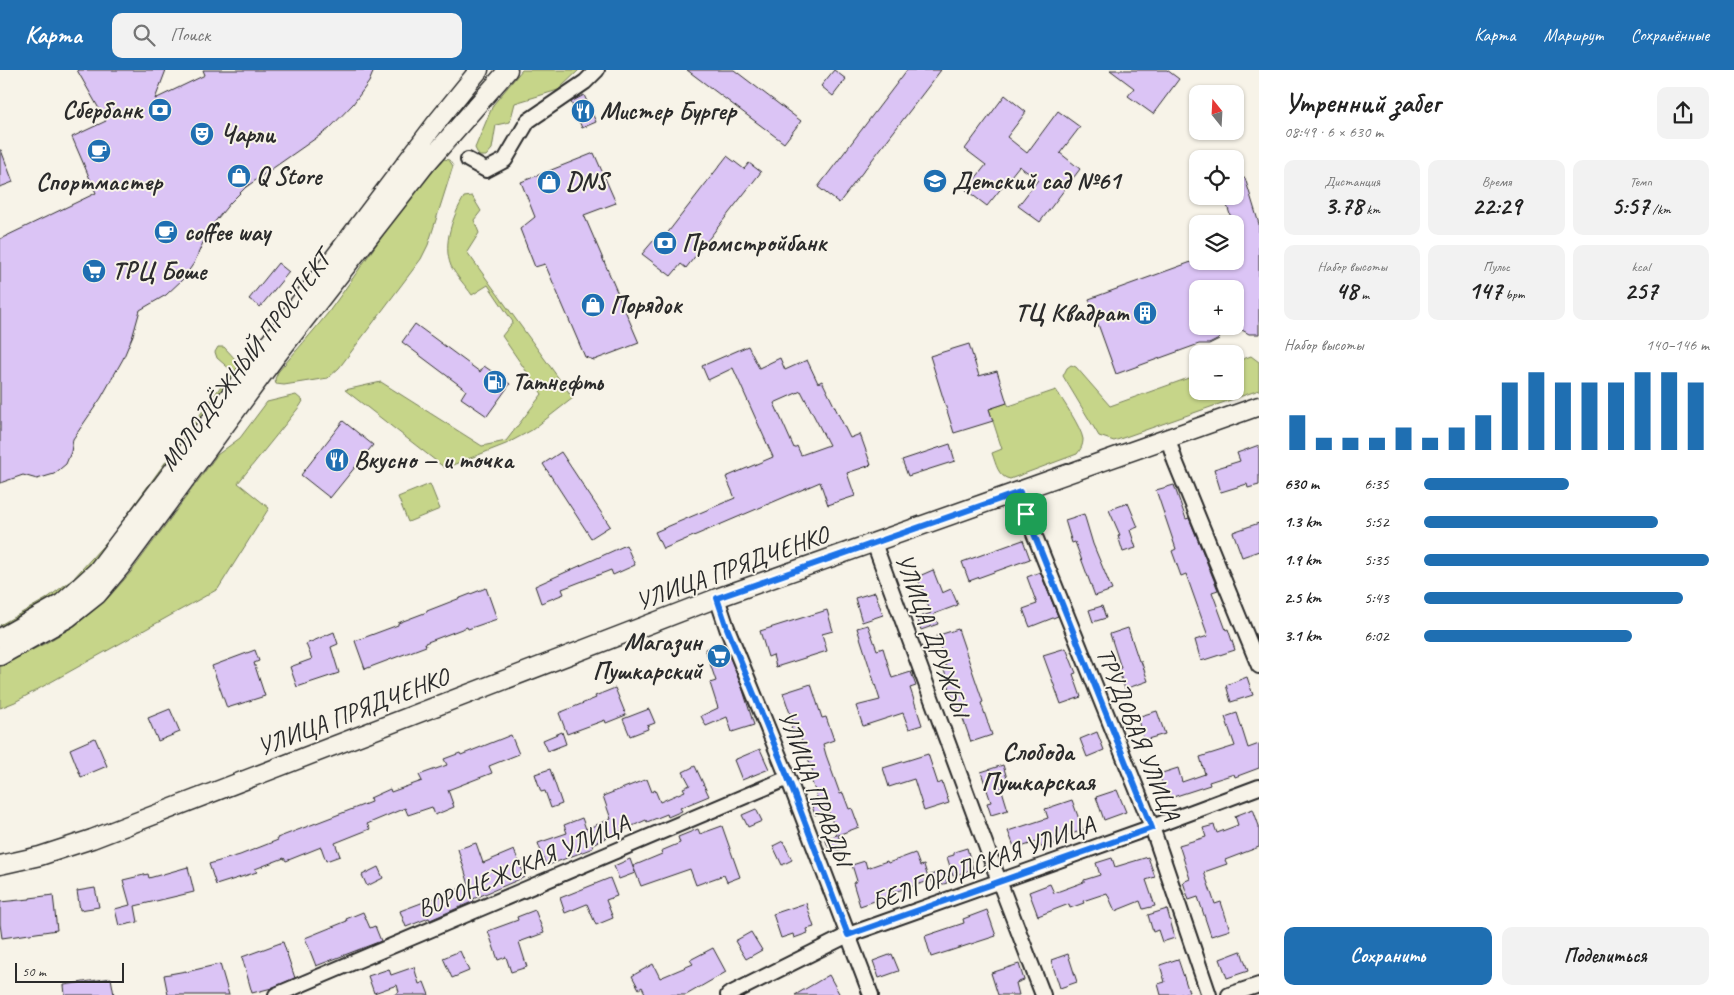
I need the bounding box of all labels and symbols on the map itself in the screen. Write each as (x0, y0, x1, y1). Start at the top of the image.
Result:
north arrow (1189, 85, 1244, 140)
place label: Сбербанк (62, 94, 144, 126)
place label: Мистер Бургер (600, 95, 738, 127)
bank icon: Сбербанк (147, 97, 173, 123)
restaurant icon: Мистер Бургер (570, 98, 596, 124)
place label: Чарли (220, 118, 277, 150)
theatre icon: Чарли (189, 121, 215, 147)
cafe icon: Спортмастер (86, 138, 112, 164)
place label: Q Store (256, 160, 323, 192)
shop icon: Q Store (226, 163, 252, 189)
place label: Детский сад №61 (952, 165, 1123, 197)
place label: Спортмастер (36, 166, 164, 198)
place label: DNS (566, 166, 612, 198)
school or university icon: Детский сад №61 (922, 168, 948, 194)
shop icon: DNS (536, 169, 562, 195)
place label: coffee way (184, 216, 272, 248)
cafe icon: coffee way (153, 219, 179, 245)
place label: Промстройбанк (682, 227, 828, 259)
bank icon: Промстройбанк (652, 230, 678, 256)
street label: МОЛОДЁЖНЫЙ ПРОСПЕКТ (152, 240, 342, 477)
place label: ТРЦ Боше (112, 255, 209, 287)
supermarket icon: ТРЦ Боше (81, 258, 107, 284)
place label: Порядок (610, 289, 683, 321)
shop icon: Порядок (580, 292, 606, 318)
place label: ТЦ Квадрат (1015, 297, 1131, 329)
building icon: ТЦ Квадрат (1132, 300, 1158, 326)
place label: Татнефть (512, 366, 605, 398)
fuel station icon: Татнефть (482, 369, 508, 395)
place label: Вкусно — и точка (354, 444, 515, 476)
restaurant icon: Вкусно — и точка (324, 447, 350, 473)
pin (1005, 493, 1047, 535)
street label: УЛИЦА ПРЯДЧЕНКО (631, 517, 835, 618)
street label: УЛИЦА ДРУЖБЫ (888, 549, 978, 725)
place label: Магазин Пушкарский (593, 626, 704, 687)
supermarket icon: Магазин Пушкарский (706, 643, 732, 669)
street label: ТРУДОВАЯ УЛИЦА (1089, 643, 1188, 826)
street label: УЛИЦА ПРЯДЧЕНКО (253, 660, 456, 763)
street label: УЛИЦА ПРАВДЫ (771, 706, 861, 874)
district label: Слобода Пушкарская (981, 735, 1096, 798)
street label: ВОРОНЕЖСКАЯ УЛИЦА (412, 807, 634, 925)
street label: БЕЛГОРОДСКАЯ УЛИЦА (867, 808, 1099, 918)
scale bar (15, 960, 124, 983)

